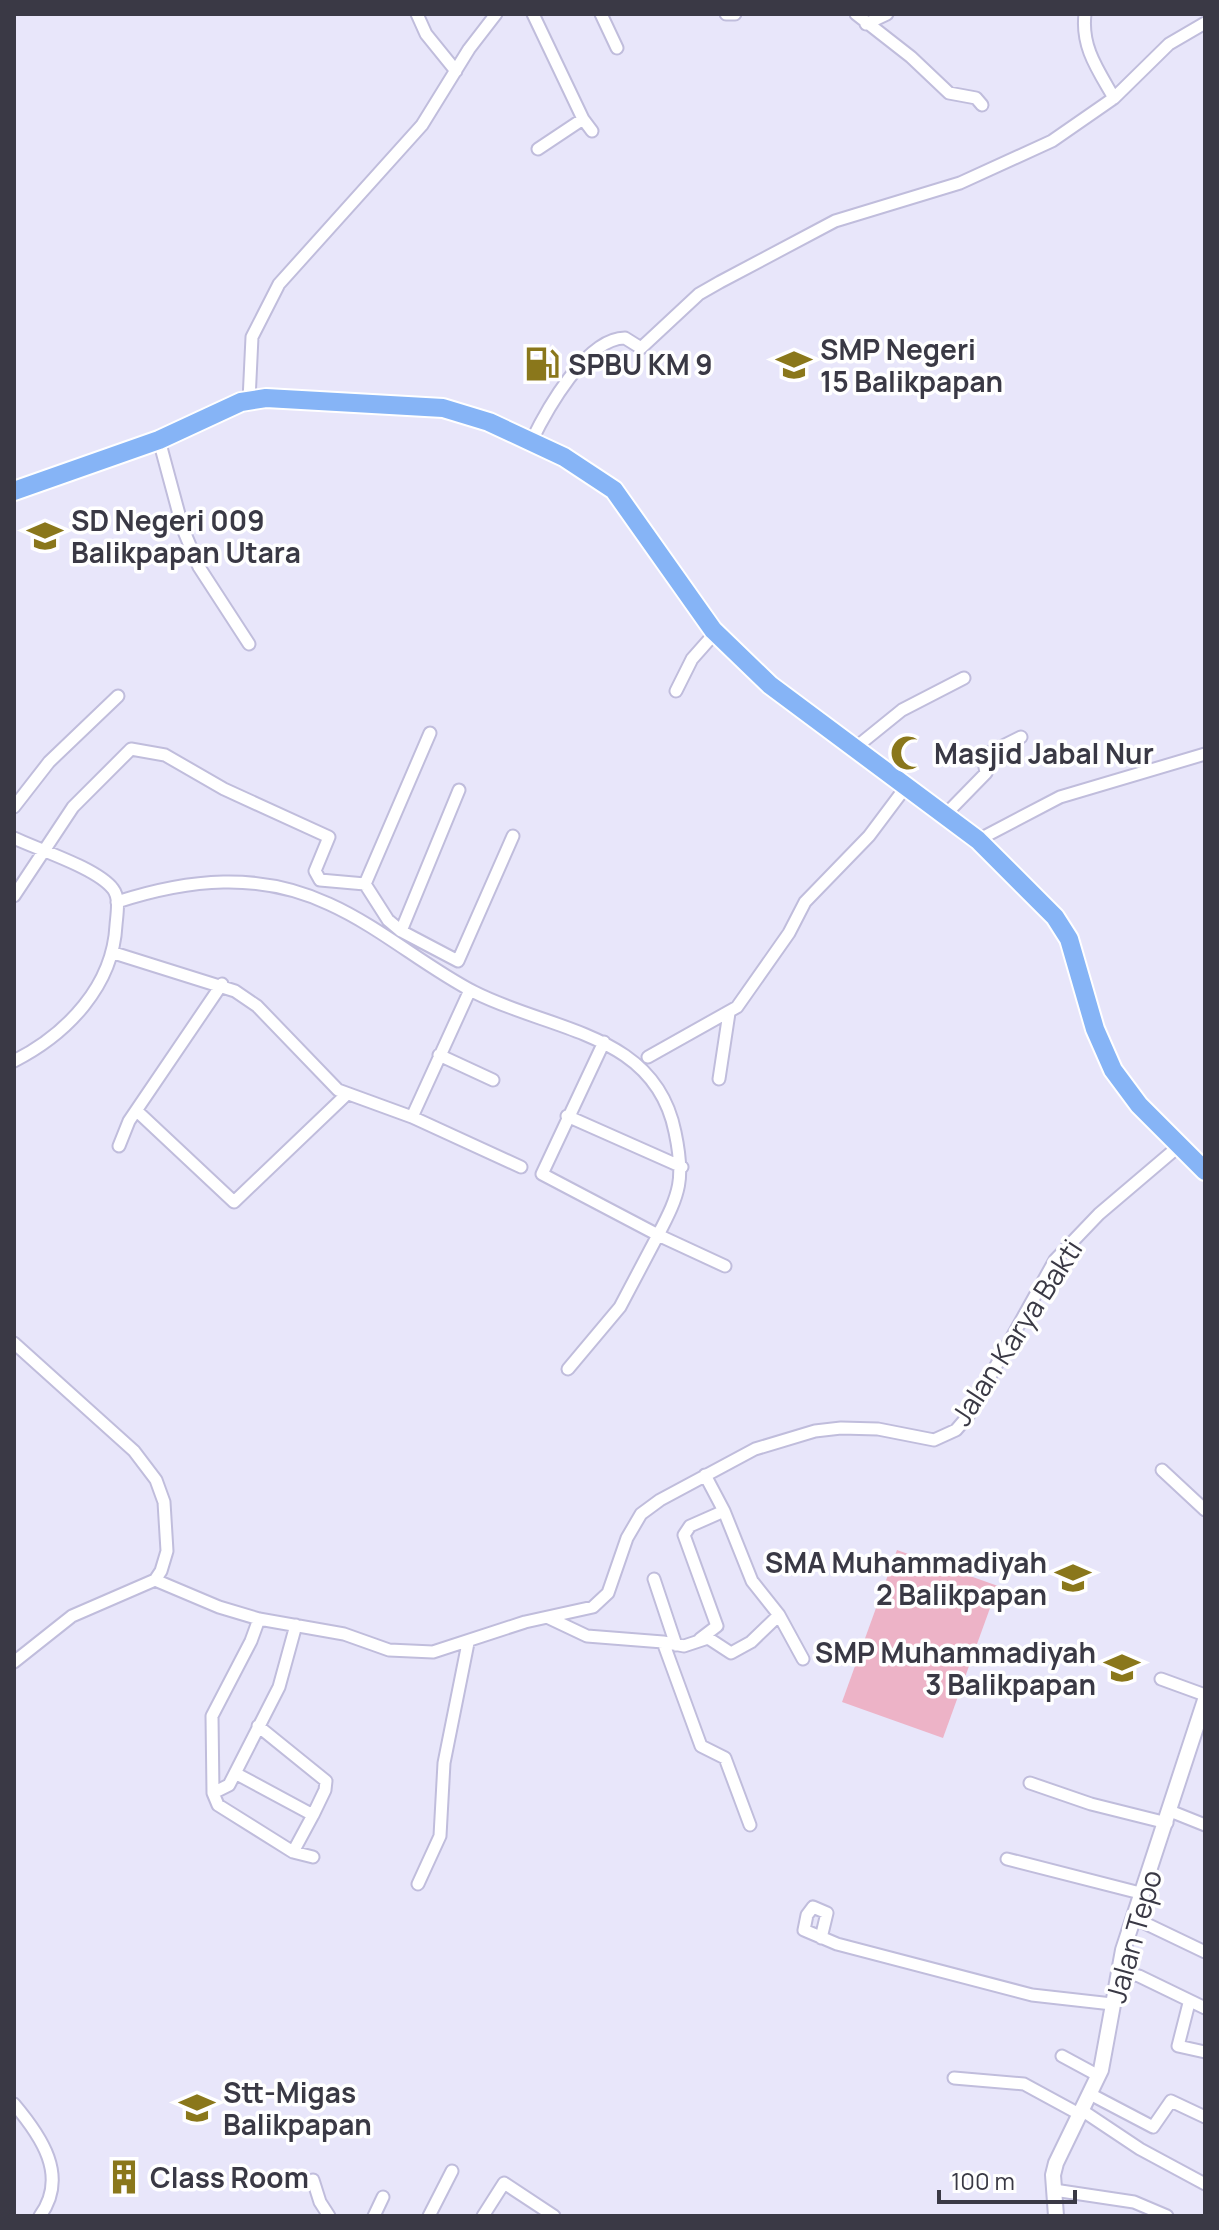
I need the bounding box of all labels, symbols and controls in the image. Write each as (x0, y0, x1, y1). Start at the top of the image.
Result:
place label: SMP Negeri 15 Balikpapan (820, 330, 1003, 400)
fuel station icon: SPBU KM 9 (523, 345, 561, 383)
place label: SPBU KM 9 (568, 345, 713, 383)
school or university icon: SMP Negeri 15 Balikpapan (775, 346, 813, 384)
place label: SD Negeri 009 Balikpapan Utara (71, 501, 301, 571)
school or university icon: SD Negeri 009 Balikpapan Utara (26, 517, 64, 555)
mosque icon: Masjid Jabal Nur (889, 734, 927, 772)
place label: Masjid Jabal Nur (934, 734, 1154, 772)
street label: Jalan Karya Bakti (942, 1232, 1090, 1432)
place label: SMA Muhammadiyah 2 Balikpapan (765, 1543, 1047, 1613)
school or university icon: SMA Muhammadiyah 2 Balikpapan (1054, 1559, 1092, 1597)
place label: SMP Muhammadiyah 3 Balikpapan (815, 1633, 1096, 1703)
school or university icon: SMP Muhammadiyah 3 Balikpapan (1103, 1649, 1141, 1687)
street label: Jalan Tepo (1096, 1865, 1170, 2007)
place label: Stt-Migas Balikpapan (223, 2073, 372, 2143)
school or university icon: Stt-Migas Balikpapan (178, 2089, 216, 2127)
scale bar (939, 2154, 1075, 2204)
building icon: Class Room (105, 2158, 143, 2196)
place label: Class Room (150, 2158, 309, 2196)
text: 100 m (951, 2164, 1015, 2197)

